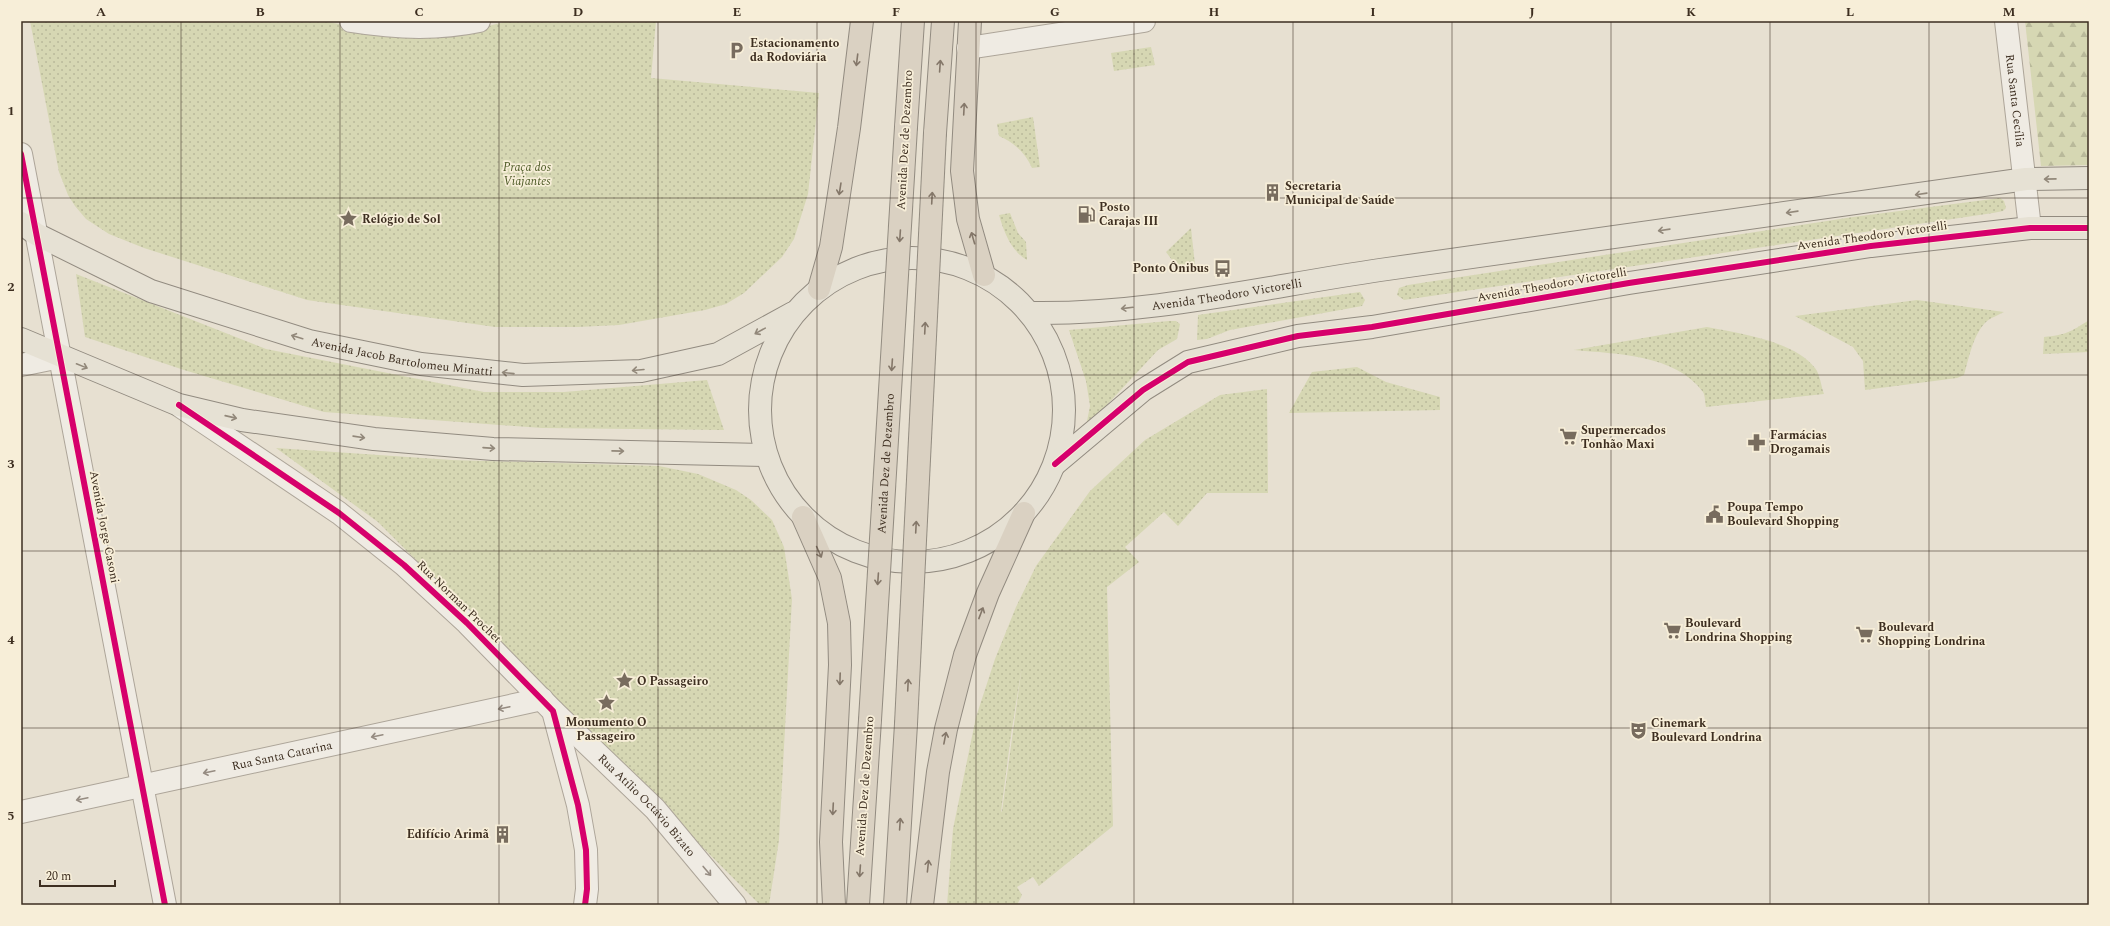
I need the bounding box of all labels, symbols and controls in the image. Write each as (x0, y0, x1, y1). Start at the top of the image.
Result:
text: A (96, 2, 106, 22)
text: B (255, 2, 265, 22)
text: C (414, 2, 424, 22)
text: D (573, 2, 583, 22)
text: E (733, 2, 742, 22)
text: F (892, 2, 900, 22)
text: G (1050, 2, 1060, 22)
text: H (1209, 2, 1220, 22)
text: I (1370, 2, 1376, 22)
text: J (1529, 2, 1535, 22)
text: K (1686, 2, 1696, 22)
text: L (1846, 2, 1854, 22)
text: M (2003, 2, 2016, 22)
place label: Estacionamento da Rodoviária (750, 34, 840, 67)
parking icon: Estacionamento da Rodoviária (727, 40, 747, 60)
one-way arrow (854, 53, 861, 66)
street label: Rua Santa Cecília (2000, 53, 2030, 148)
one-way arrow (936, 60, 943, 73)
street label: Avenida Dez de Dezembro (892, 69, 918, 211)
text: 1 (7, 101, 15, 121)
one-way arrow (961, 103, 968, 116)
park label: Praça dos Viajantes (503, 158, 552, 191)
one-way arrow (2044, 175, 2057, 183)
place label: Secretaria Municipal de Saúde (1285, 177, 1395, 210)
one-way arrow (836, 182, 844, 195)
building icon: Secretaria Municipal de Saúde (1262, 183, 1282, 203)
one-way arrow (1915, 190, 1928, 198)
one-way arrow (928, 192, 935, 205)
place label: Posto Carajas III (1099, 198, 1158, 231)
fuel station icon: Posto Carajas III (1076, 204, 1096, 224)
one-way arrow (1786, 208, 1799, 216)
place icon: Relógio de Sol (339, 209, 359, 229)
place label: Relógio de Sol (362, 210, 441, 229)
street label: Avenida Theodoro Victorelli (1796, 216, 1949, 256)
one-way arrow (1658, 226, 1671, 234)
one-way arrow (896, 229, 903, 242)
one-way arrow (969, 231, 976, 244)
bus stop icon: Ponto Ônibus (1212, 258, 1232, 278)
place label: Ponto Ônibus (1133, 259, 1209, 278)
street label: Avenida Theodoro Victorelli (1476, 262, 1629, 308)
street label: Avenida Theodoro Victorelli (1151, 273, 1304, 315)
text: 2 (7, 277, 15, 297)
one-way arrow (1121, 304, 1134, 312)
one-way arrow (922, 322, 929, 335)
one-way arrow (754, 328, 766, 335)
street label: Avenida Jacob Bartolomeu Minatti (309, 332, 494, 381)
one-way arrow (291, 333, 304, 340)
one-way arrow (888, 358, 895, 371)
one-way arrow (76, 363, 88, 371)
one-way arrow (632, 367, 645, 374)
one-way arrow (502, 369, 515, 377)
street label: Avenida Dez de Dezembro (872, 393, 899, 534)
one-way arrow (224, 414, 237, 422)
place label: Supermercados Tonhão Maxi (1581, 421, 1666, 454)
place label: Farmácias Drogamais (1770, 426, 1830, 459)
supermarket icon: Supermercados Tonhão Maxi (1558, 427, 1578, 447)
pharmacy icon: Farmácias Drogamais (1747, 432, 1767, 452)
one-way arrow (352, 433, 365, 441)
one-way arrow (482, 445, 495, 452)
one-way arrow (611, 447, 624, 455)
text: 3 (7, 454, 15, 474)
street label: Avenida Jorge Casoni (84, 469, 124, 585)
place label: Poupa Tempo Boulevard Shopping (1727, 498, 1839, 531)
public building icon: Poupa Tempo Boulevard Shopping (1704, 504, 1724, 524)
one-way arrow (912, 521, 919, 534)
one-way arrow (816, 546, 823, 558)
street label: Rua Norman Prochet (412, 556, 506, 648)
one-way arrow (875, 572, 882, 585)
one-way arrow (977, 607, 985, 619)
place label: Boulevard Londrina Shopping (1685, 614, 1792, 647)
place label: Boulevard Shopping Londrina (1878, 618, 1986, 651)
supermarket icon: Boulevard Londrina Shopping (1662, 620, 1682, 640)
supermarket icon: Boulevard Shopping Londrina (1855, 624, 1875, 644)
text: 4 (7, 630, 15, 650)
place icon: O Passageiro (614, 671, 634, 691)
place label: O Passageiro (637, 672, 709, 691)
one-way arrow (836, 672, 844, 685)
one-way arrow (905, 679, 912, 692)
place icon: Monumento O Passageiro (596, 693, 616, 713)
one-way arrow (498, 704, 511, 712)
place label: Monumento O Passageiro (566, 713, 646, 746)
place label: Cinemark Boulevard Londrina (1651, 714, 1762, 747)
street label: Avenida Dez de Dezembro (851, 715, 879, 857)
theatre icon: Cinemark Boulevard Londrina (1628, 720, 1648, 740)
one-way arrow (941, 731, 949, 744)
one-way arrow (371, 732, 384, 740)
street label: Rua Santa Catarina (230, 735, 334, 776)
street label: Rua Atílio Octávio Bizato (593, 749, 700, 861)
one-way arrow (203, 769, 216, 777)
one-way arrow (76, 796, 89, 804)
one-way arrow (829, 802, 837, 815)
text: 5 (7, 806, 15, 826)
one-way arrow (897, 818, 904, 831)
building icon: Edifício Arimã (492, 824, 512, 844)
place label: Edifício Arimã (407, 825, 490, 844)
one-way arrow (924, 860, 932, 873)
scale bar (40, 862, 115, 888)
one-way arrow (856, 864, 863, 877)
one-way arrow (702, 866, 711, 877)
text: 20 m (46, 867, 71, 886)

